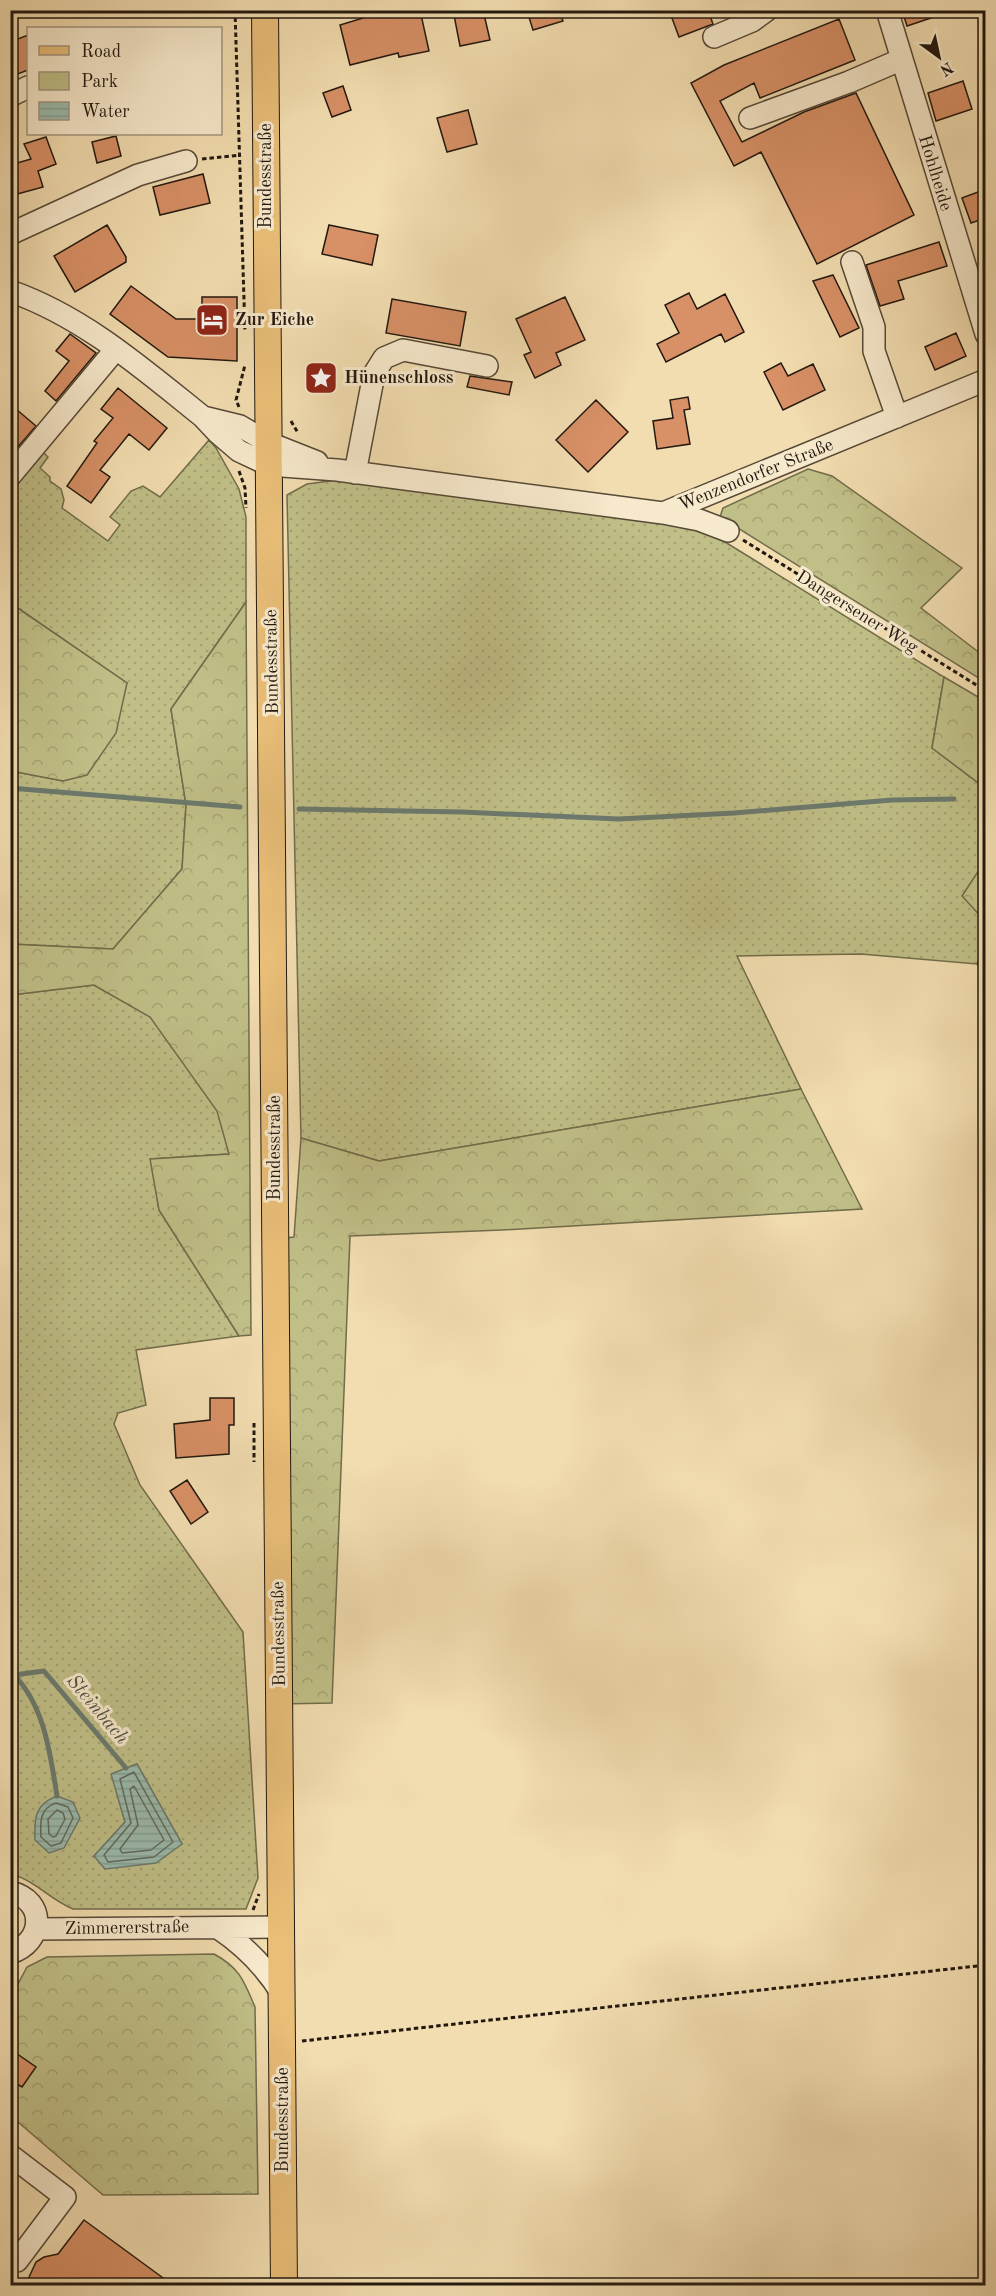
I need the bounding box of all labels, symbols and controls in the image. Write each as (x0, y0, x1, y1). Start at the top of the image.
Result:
legend (27, 27, 222, 135)
north arrow (909, 27, 969, 87)
text: Road (81, 43, 121, 61)
text: N (936, 58, 956, 78)
text: Park (81, 73, 118, 91)
text: Water (81, 103, 130, 121)
street label: Bundesstraße (257, 123, 275, 229)
street label: Hohlheide (915, 133, 955, 213)
hotel icon: Zur Eiche (194, 302, 230, 338)
place label: Zur Eiche (235, 311, 314, 329)
place icon: Hünenschloss (303, 360, 339, 396)
place label: Hünenschloss (344, 369, 454, 387)
street label: Wenzendorfer Straße (676, 436, 836, 514)
street label: Dangersener Weg (793, 567, 921, 657)
street label: Bundesstraße (262, 609, 282, 715)
street label: Bundesstraße (266, 1095, 284, 1201)
street label: Bundesstraße (269, 1581, 289, 1687)
water label: Steinbach (62, 1671, 132, 1749)
street label: Zimmererstraße (65, 1918, 189, 1938)
street label: Bundesstraße (274, 2067, 292, 2173)

